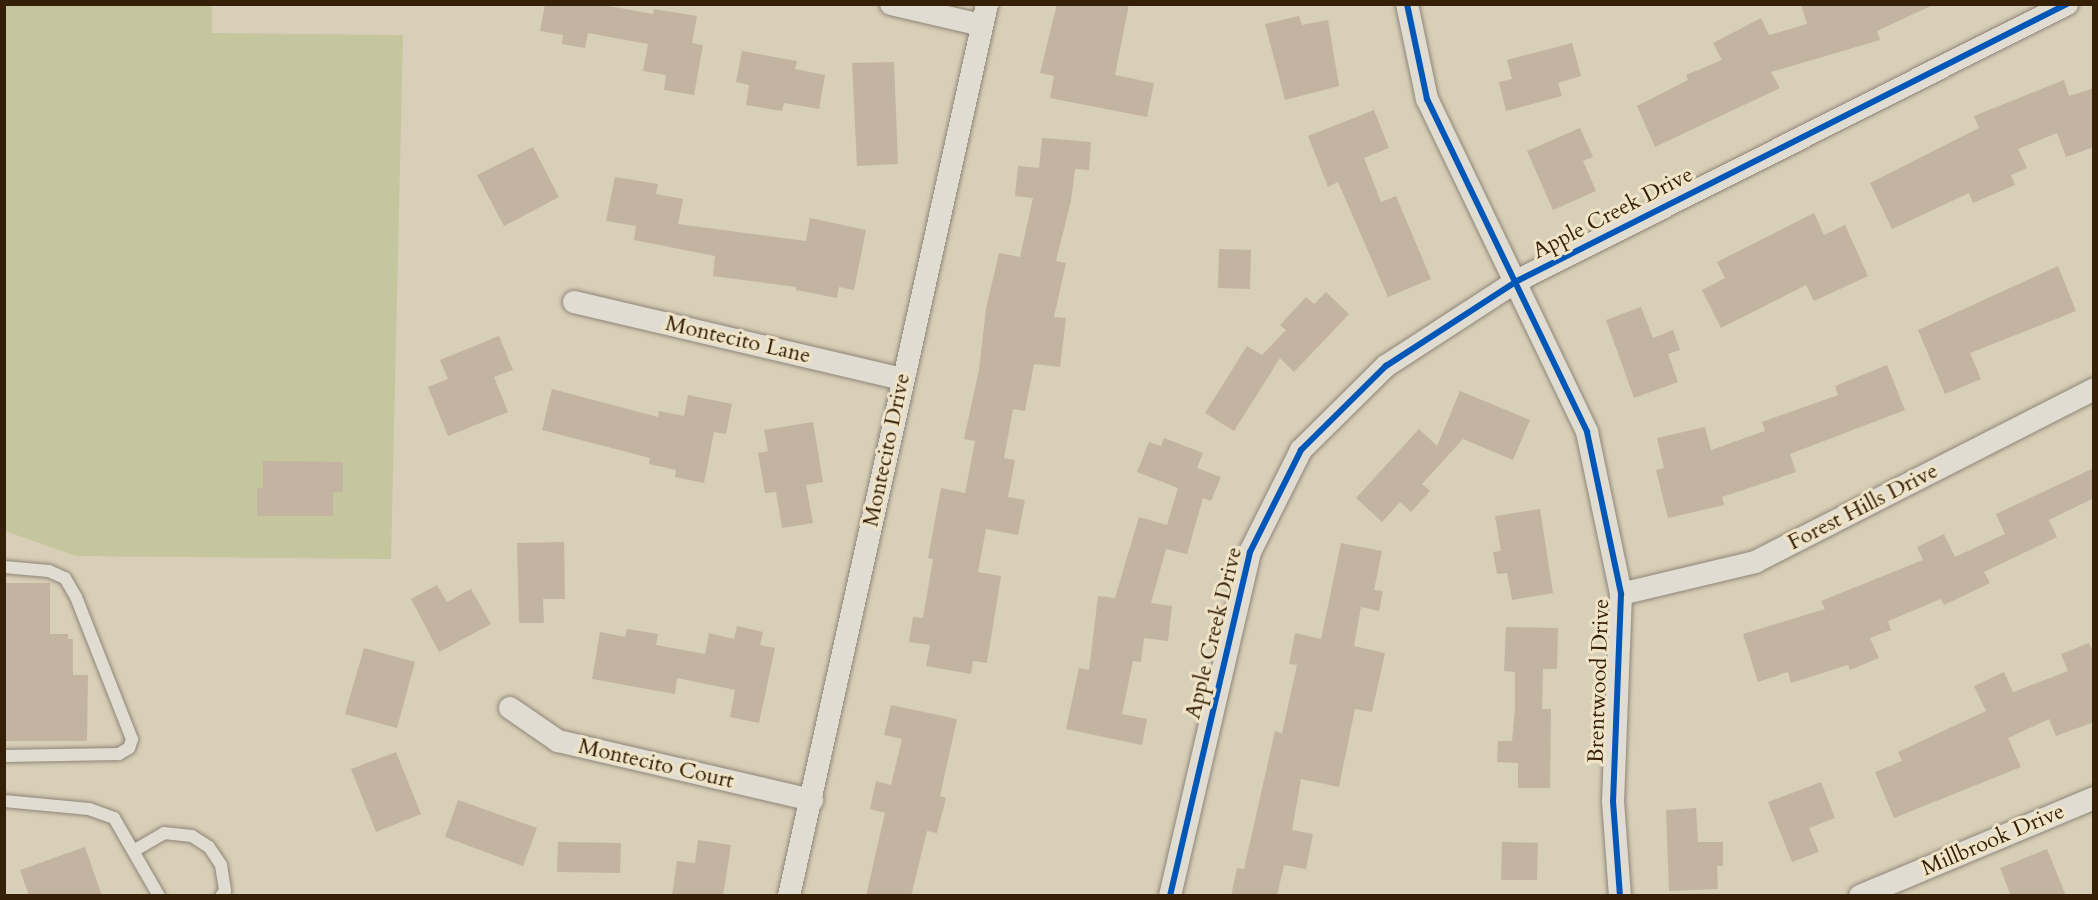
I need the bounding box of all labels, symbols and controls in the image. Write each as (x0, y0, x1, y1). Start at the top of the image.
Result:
street label: Apple Creek Drive (1528, 161, 1698, 265)
street label: Montecito Lane (663, 310, 813, 370)
street label: Montecito Drive (858, 371, 916, 529)
street label: Forest Hills Drive (1784, 458, 1942, 556)
street label: Apple Creek Drive (1180, 544, 1248, 722)
street label: Brentwood Drive (1583, 598, 1615, 764)
street label: Montecito Court (576, 733, 736, 795)
street label: Millbrook Drive (1918, 798, 2068, 882)

